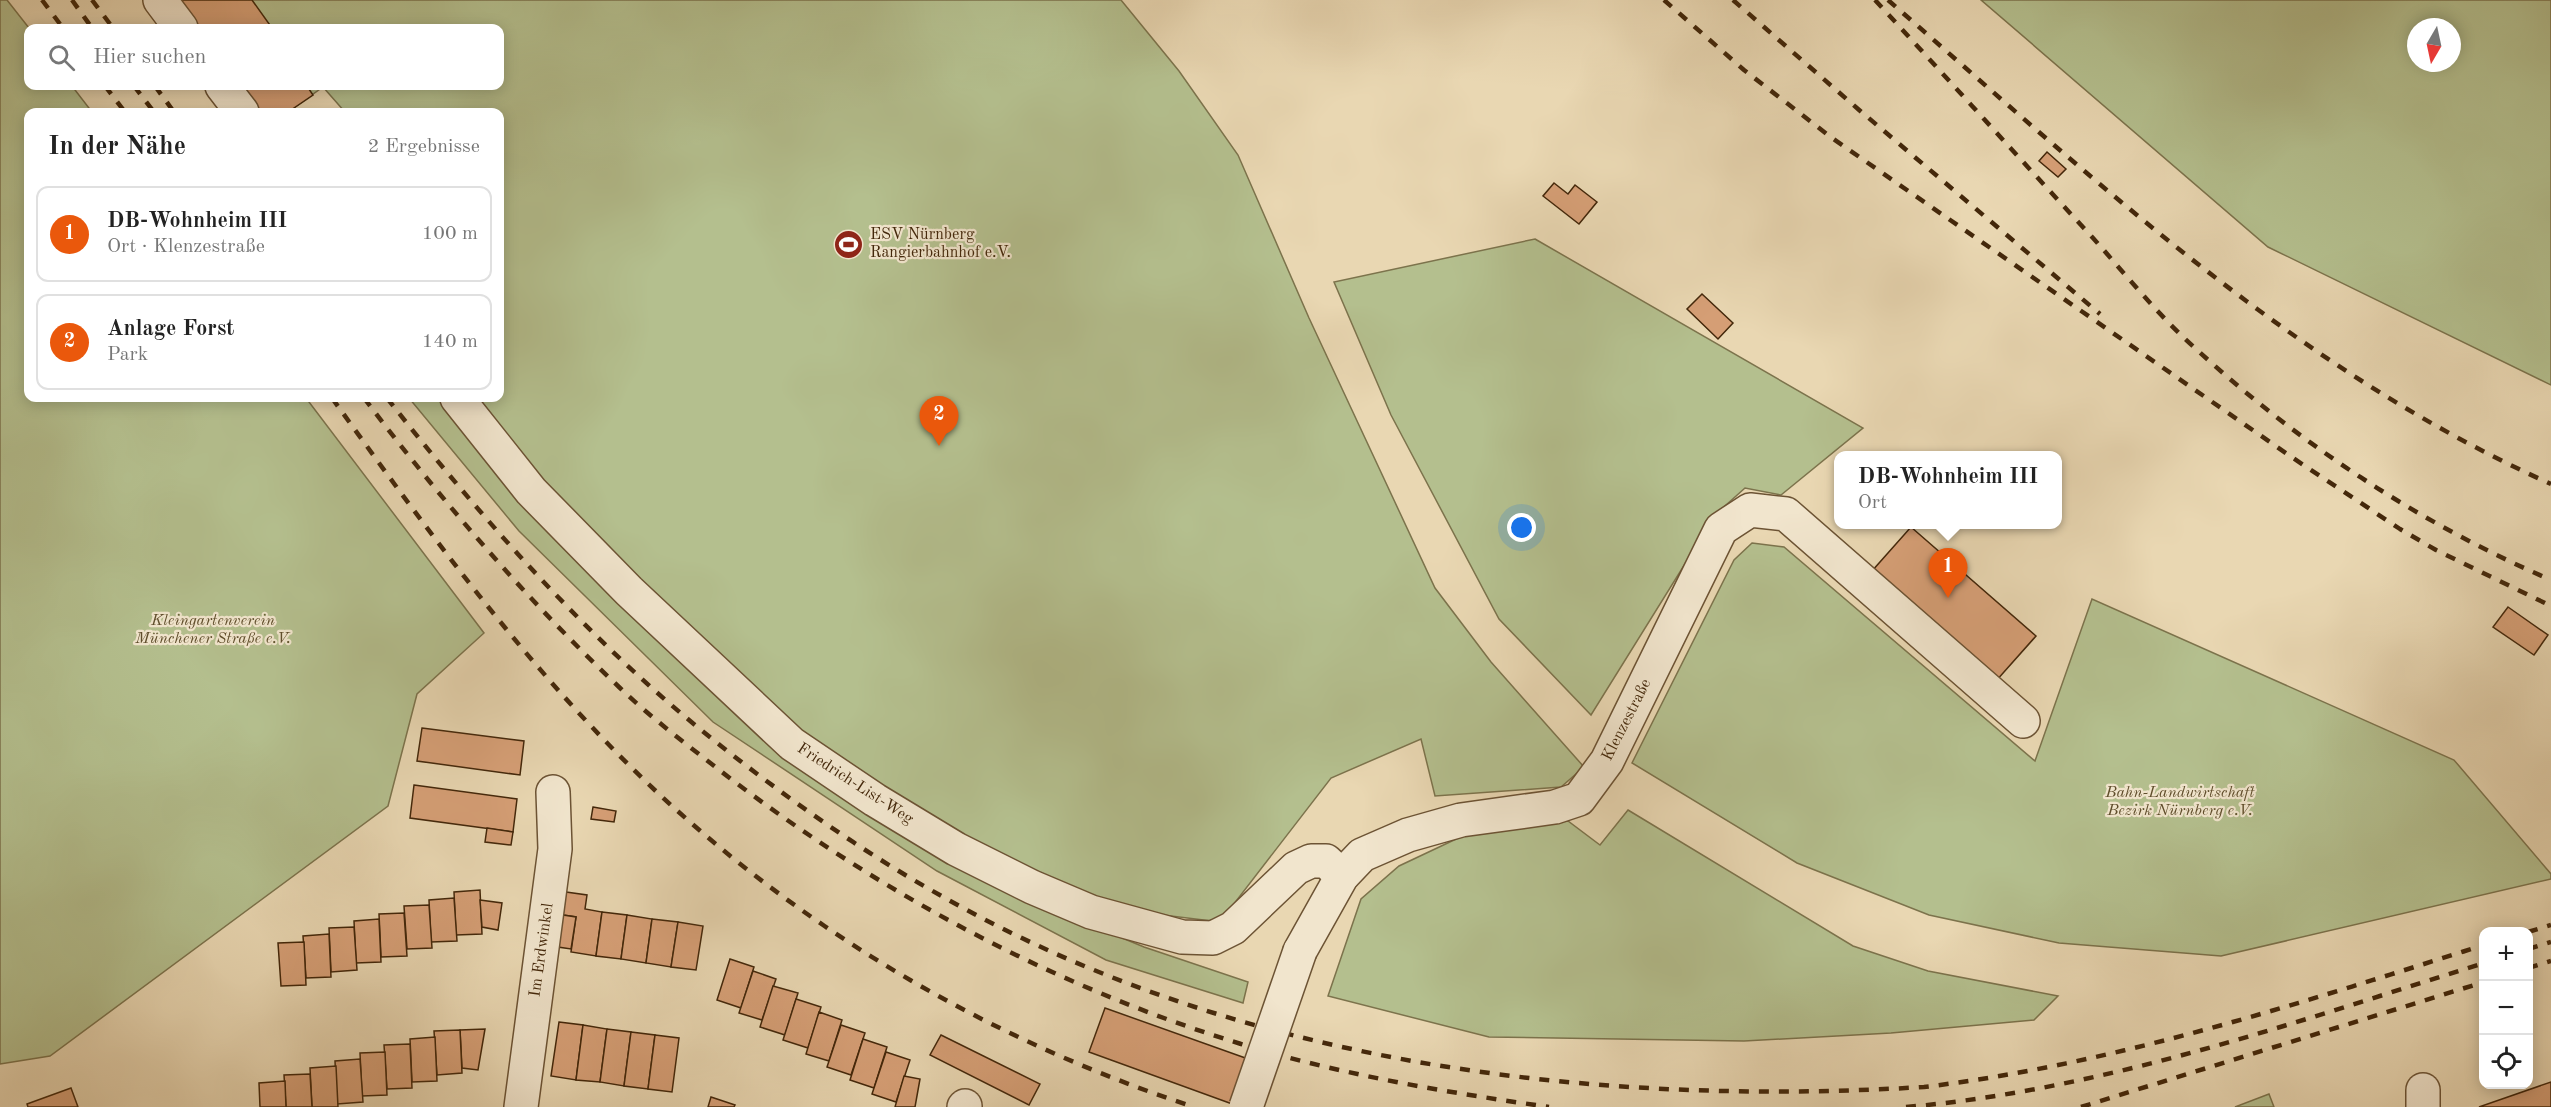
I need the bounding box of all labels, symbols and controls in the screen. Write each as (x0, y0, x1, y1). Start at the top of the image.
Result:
north arrow (2407, 18, 2461, 72)
search box (24, 24, 504, 90)
icon: search (45, 41, 78, 74)
text: Hier suchen (93, 46, 206, 68)
text: In der Nähe (48, 134, 186, 160)
text: 2 Ergebnisse (368, 137, 480, 157)
text: DB-Wohnheim III (107, 210, 287, 232)
text: 1 (64, 224, 75, 244)
text: 100 m (422, 224, 478, 244)
place label: ESV Nürnberg Rangierbahnhof e.V. (870, 227, 1011, 261)
sports icon: ESV Nürnberg Rangierbahnhof e.V. (833, 228, 865, 260)
text: Ort · Klenzestraße (107, 237, 265, 257)
text: Anlage Forst (107, 318, 234, 340)
text: 2 (64, 332, 75, 352)
text: 140 m (422, 332, 478, 352)
text: Park (107, 345, 148, 365)
pin: 2 (920, 396, 958, 446)
popup (1834, 451, 2062, 529)
text: DB-Wohnheim III (1858, 466, 2038, 488)
text: Ort (1858, 493, 1887, 513)
your location (1507, 513, 1536, 542)
pin: 1 (1928, 548, 1968, 598)
park label: Kleingartenverein Münchener Straße e.V. (134, 613, 291, 647)
street label: Klenzestraße (1600, 676, 1654, 764)
street label: Friedrich-List-Weg (794, 741, 916, 828)
park label: Bahn-Landwirtschaft Bezirk Nürnberg e.V. (2104, 785, 2256, 819)
street label: Im Erdwinkel (527, 902, 557, 998)
map controls (2479, 927, 2533, 1089)
button: + (2479, 927, 2533, 981)
button: − (2479, 981, 2533, 1035)
button: locate (2479, 1035, 2533, 1089)

